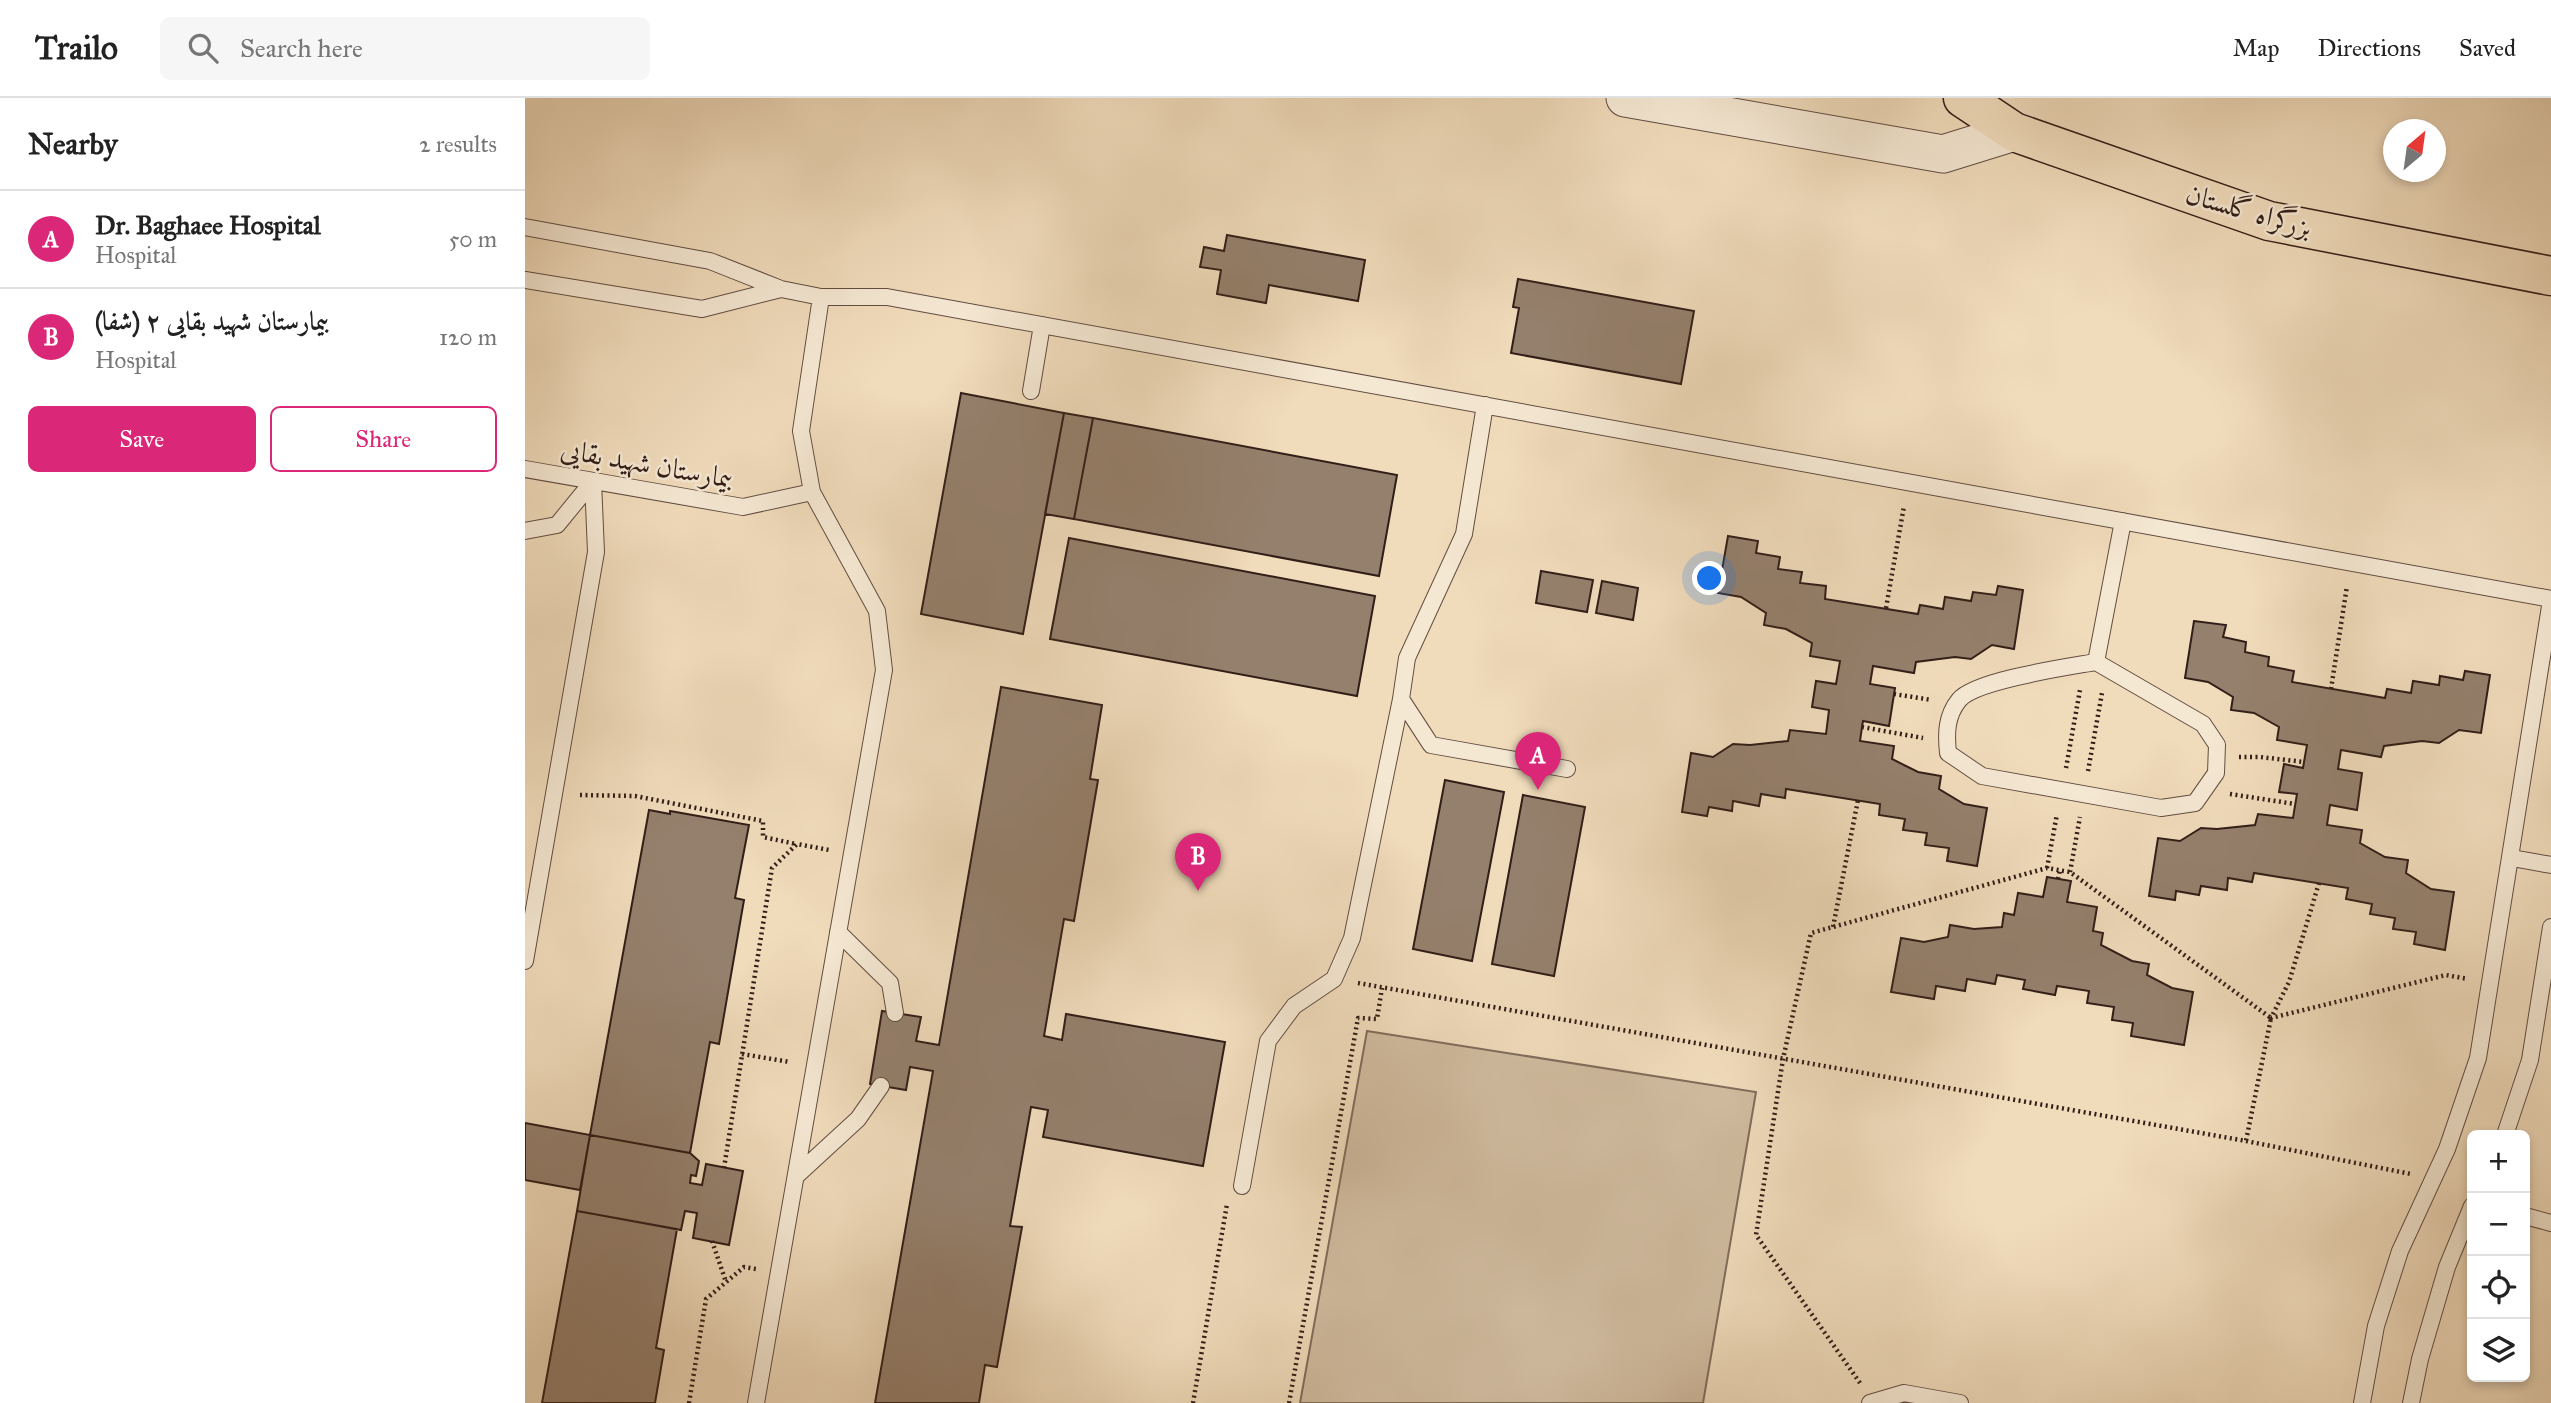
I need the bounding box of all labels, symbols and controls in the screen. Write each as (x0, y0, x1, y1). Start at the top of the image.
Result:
search box (160, 17, 650, 80)
text: Trailo (35, 28, 118, 68)
icon: search (184, 29, 222, 67)
text: Search here (240, 32, 363, 64)
text: Map (2233, 33, 2280, 63)
text: Directions (2318, 33, 2421, 63)
text: Saved (2459, 33, 2516, 63)
north arrow (2383, 119, 2446, 182)
text: Nearby (28, 126, 118, 162)
text: 2 results (419, 130, 497, 158)
street label: بزرگراه گلستان (2182, 175, 2316, 245)
text: Dr. Baghaee Hospital (95, 209, 321, 241)
text: A (43, 225, 59, 253)
text: 50 m (449, 225, 497, 253)
text: Hospital (95, 241, 177, 269)
text: بیمارستان شهید بقایی ۲ (شفا) (95, 305, 329, 337)
text: B (43, 323, 59, 351)
text: 120 m (439, 323, 497, 351)
text: Hospital (95, 346, 177, 374)
button: Save (28, 406, 256, 472)
button: Share (270, 406, 497, 472)
street label: بیمارستان شهید بقایی (558, 431, 736, 497)
your location (1692, 561, 1726, 595)
pin: A (1515, 732, 1561, 790)
pin: B (1175, 833, 1221, 891)
map controls (2467, 1130, 2530, 1382)
button: + (2467, 1130, 2530, 1193)
button: − (2467, 1193, 2530, 1256)
button: locate (2467, 1256, 2530, 1319)
button: layers (2467, 1319, 2530, 1382)

